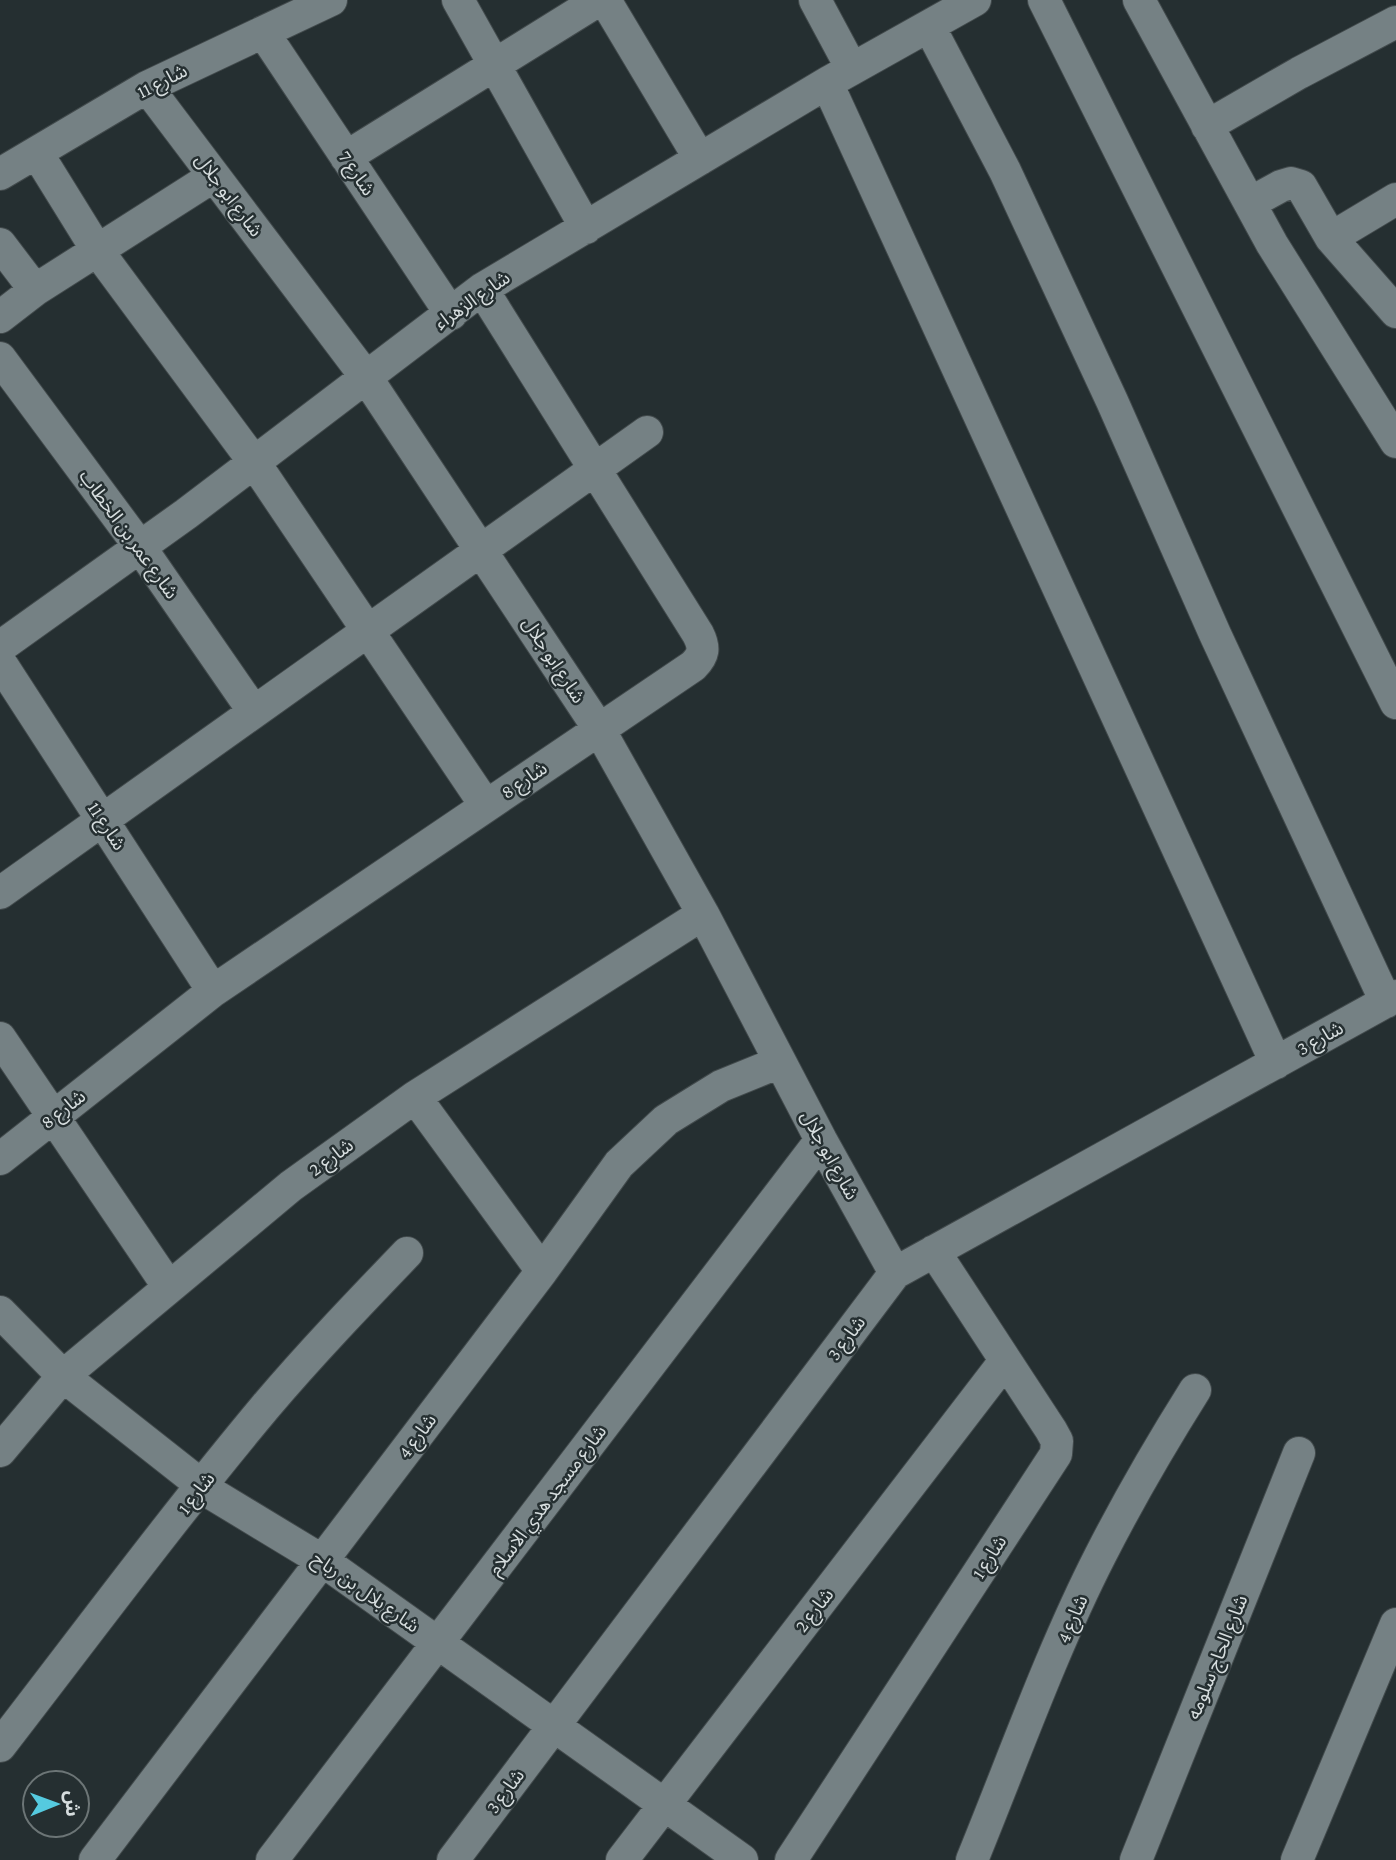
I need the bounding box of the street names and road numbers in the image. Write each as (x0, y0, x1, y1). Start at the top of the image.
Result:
street label: شارع 11 (134, 60, 192, 105)
street label: شارع 7 (332, 147, 380, 201)
street label: شارع ابو جلال (189, 149, 267, 242)
street label: شارع الزهراء (430, 266, 515, 336)
street label: شارع عمر بن الخطاب (73, 465, 183, 604)
street label: شارع ابو جلال (516, 613, 590, 709)
street label: شارع 8 (497, 757, 553, 805)
street label: شارع 11 (81, 798, 130, 856)
street label: شارع 3 (1293, 1017, 1348, 1062)
street label: شارع 8 (37, 1085, 91, 1135)
street label: شارع ابو جلال (794, 1107, 863, 1205)
street label: شارع 2 (305, 1134, 359, 1183)
street label: شارع 3 (823, 1312, 872, 1366)
street label: شارع 4 (393, 1410, 443, 1464)
street label: شارع مسجد هدي الاسلام (484, 1421, 614, 1582)
street label: شارع 1 (173, 1468, 221, 1520)
street label: شارع 1 (967, 1532, 1013, 1584)
street label: شارع بلال بن رباح (307, 1547, 423, 1639)
street label: شارع 2 (790, 1584, 840, 1638)
street label: شارع 4 (1052, 1592, 1095, 1647)
street label: شارع الحاج سلومه (1183, 1592, 1254, 1723)
street label: شارع 3 (482, 1765, 531, 1819)

